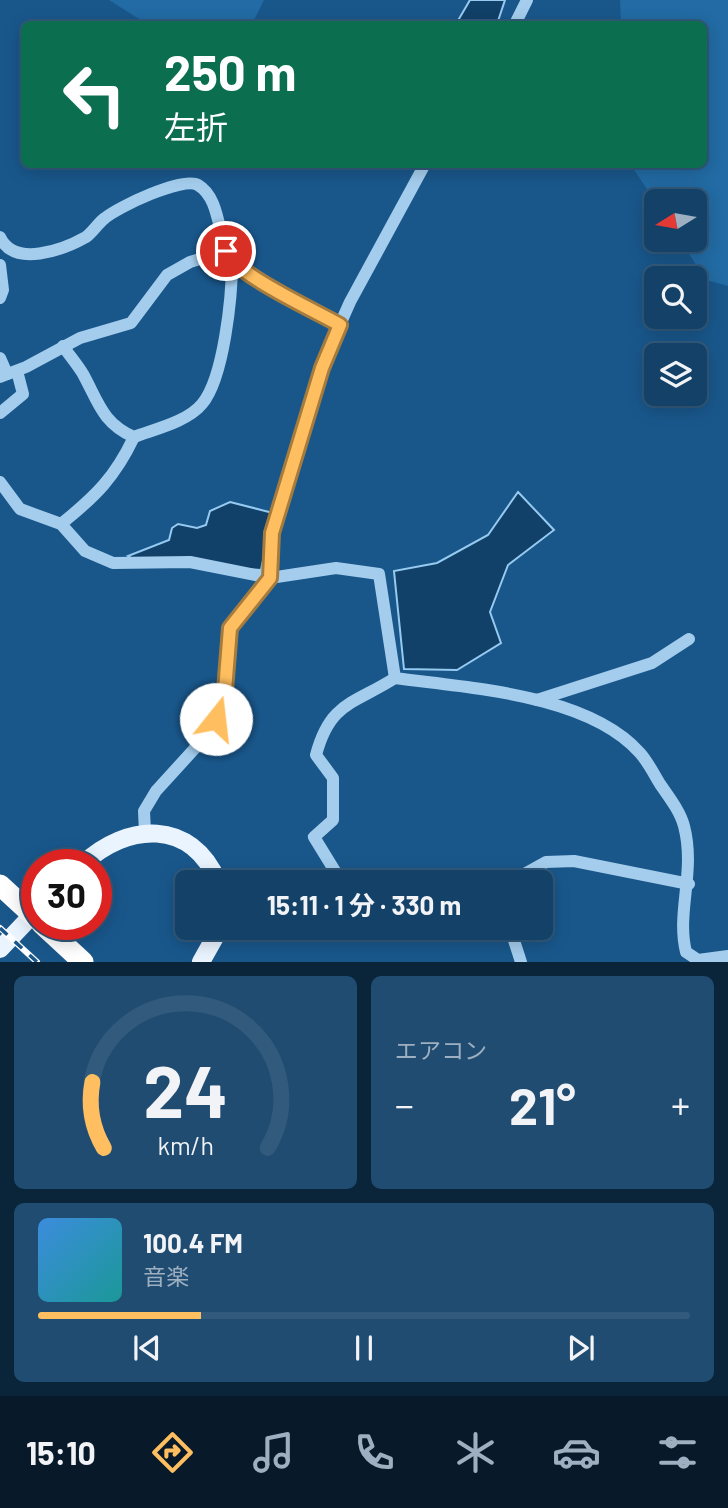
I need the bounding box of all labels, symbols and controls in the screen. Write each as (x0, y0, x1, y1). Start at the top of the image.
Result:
text: 250 m (164, 42, 297, 101)
icon: left (49, 49, 140, 140)
text: 左折 (164, 107, 228, 145)
north arrow (644, 189, 707, 252)
map controls (644, 189, 707, 406)
pin (196, 221, 256, 281)
icon: arrive (207, 232, 245, 270)
button: search (644, 266, 707, 329)
button: layers (644, 343, 707, 406)
position arrow (179, 682, 253, 756)
speed limit sign: 30 (21, 849, 112, 940)
text: 15:11 · 1 分 · 330 m (267, 889, 461, 920)
text: エアコン (395, 1036, 487, 1064)
text: 24 (143, 1046, 228, 1134)
text: 21° (509, 1073, 576, 1135)
text: − (395, 1081, 414, 1127)
text: + (671, 1081, 690, 1127)
text: km/h (157, 1130, 214, 1160)
text: 100.4 FM (143, 1227, 243, 1258)
text: 音楽 (143, 1262, 189, 1290)
icon: previous (128, 1329, 166, 1367)
icon: pause (345, 1329, 383, 1367)
icon: next (562, 1329, 600, 1367)
icon: directions (148, 1428, 197, 1477)
icon: music (249, 1428, 298, 1477)
icon: phone (350, 1428, 399, 1477)
icon: climate (451, 1428, 500, 1477)
icon: car (552, 1428, 601, 1477)
icon: filters (653, 1428, 702, 1477)
text: 15:10 (26, 1433, 96, 1471)

